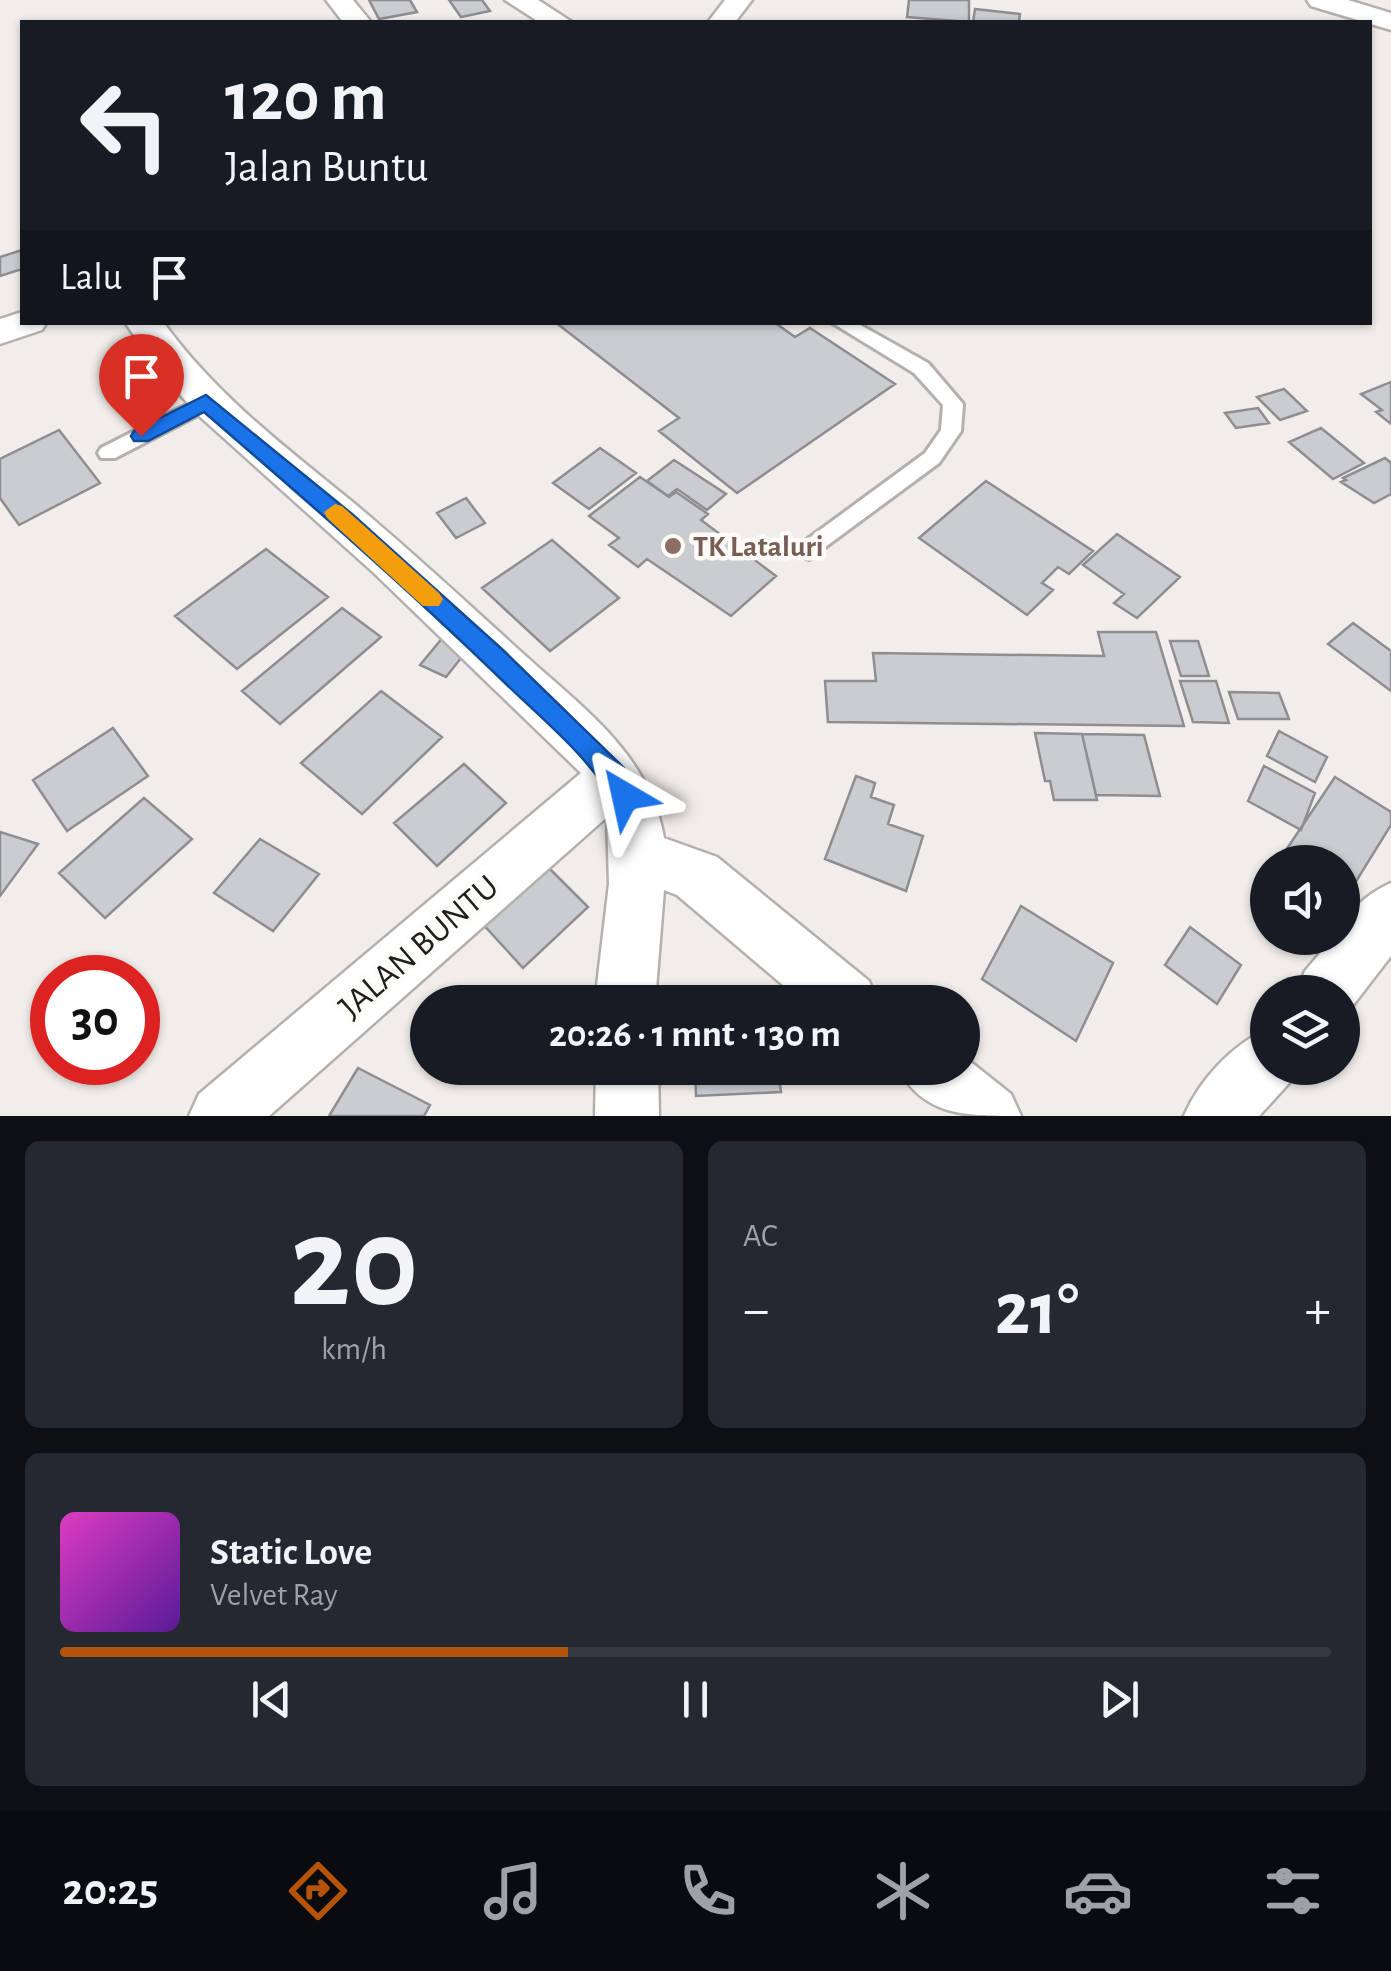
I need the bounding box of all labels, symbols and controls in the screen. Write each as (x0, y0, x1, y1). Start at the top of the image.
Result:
icon: left (60, 60, 190, 190)
text: 120 m (225, 63, 387, 133)
text: Jalan Buntu (225, 145, 428, 190)
icon: arrive (142, 250, 197, 305)
text: Lalu (60, 259, 122, 297)
pin (99, 334, 184, 437)
icon: arrive (114, 349, 169, 404)
place label: TK Lataluri (693, 532, 824, 562)
marker: TK Lataluri (662, 535, 684, 557)
position arrow (573, 744, 677, 848)
map controls (1250, 845, 1360, 1085)
button: sound (1250, 845, 1360, 955)
street label: JALAN BUNTU (333, 869, 505, 1026)
speed limit sign: 30 (30, 955, 160, 1085)
button: layers (1250, 975, 1360, 1085)
text: 20:26 · 1 mnt · 130 m (549, 1016, 841, 1054)
text: 20 (290, 1200, 418, 1330)
text: AC (743, 1220, 778, 1252)
text: 21° (995, 1273, 1079, 1348)
text: − (743, 1283, 769, 1338)
text: + (1305, 1283, 1331, 1338)
text: km/h (321, 1333, 387, 1365)
text: Static Love (210, 1534, 372, 1572)
text: Velvet Ray (210, 1579, 338, 1611)
icon: previous (244, 1672, 299, 1727)
icon: pause (668, 1672, 723, 1727)
icon: next (1092, 1672, 1147, 1727)
icon: directions (283, 1856, 353, 1926)
icon: music (478, 1856, 548, 1926)
icon: phone (673, 1856, 743, 1926)
icon: climate (868, 1856, 938, 1926)
icon: car (1063, 1856, 1133, 1926)
icon: filters (1258, 1856, 1328, 1926)
text: 20:25 (63, 1868, 158, 1913)

